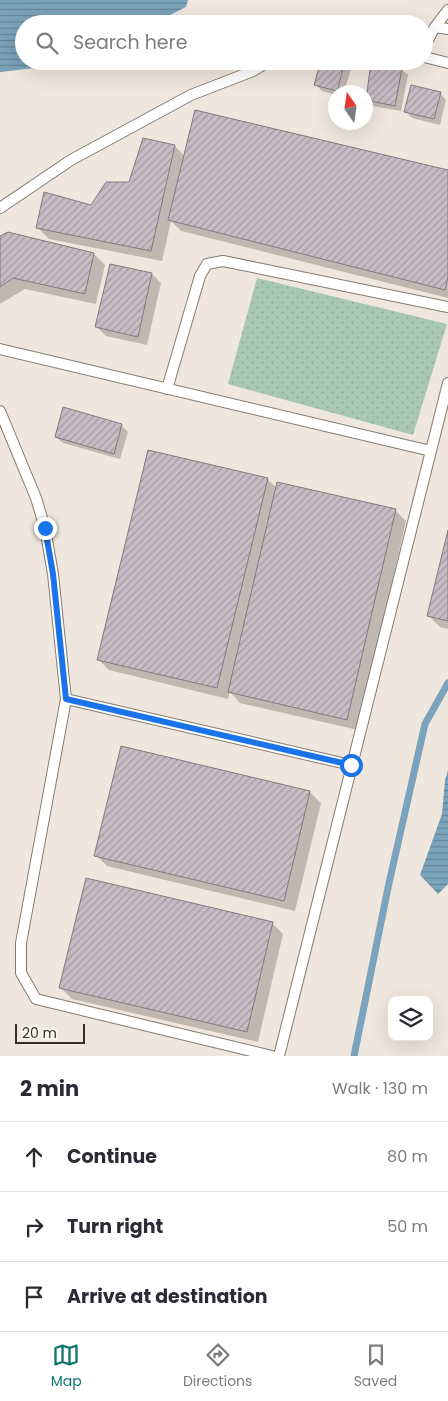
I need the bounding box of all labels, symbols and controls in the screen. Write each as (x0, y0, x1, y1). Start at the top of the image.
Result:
search box (15, 15, 433, 70)
icon: search (33, 29, 61, 57)
text: Search here (73, 29, 187, 56)
north arrow (328, 85, 373, 130)
route end (34, 517, 57, 540)
route start (340, 754, 363, 777)
map controls (388, 996, 433, 1041)
button: layers (388, 996, 433, 1041)
scale bar (15, 1021, 85, 1044)
text: 20 m (22, 1023, 57, 1043)
text: 2 min (20, 1074, 79, 1103)
text: Walk · 130 m (332, 1077, 428, 1100)
icon: ahead (20, 1143, 48, 1171)
text: Continue (67, 1143, 157, 1170)
text: 80 m (387, 1145, 428, 1168)
icon: right (20, 1213, 48, 1241)
text: Turn right (67, 1213, 163, 1240)
text: 50 m (387, 1215, 428, 1238)
icon: arrive (20, 1283, 48, 1311)
text: Arrive at destination (67, 1283, 268, 1310)
tab: Map (51, 1341, 82, 1392)
tab: Directions (183, 1341, 252, 1392)
tab: Saved (354, 1341, 397, 1392)

